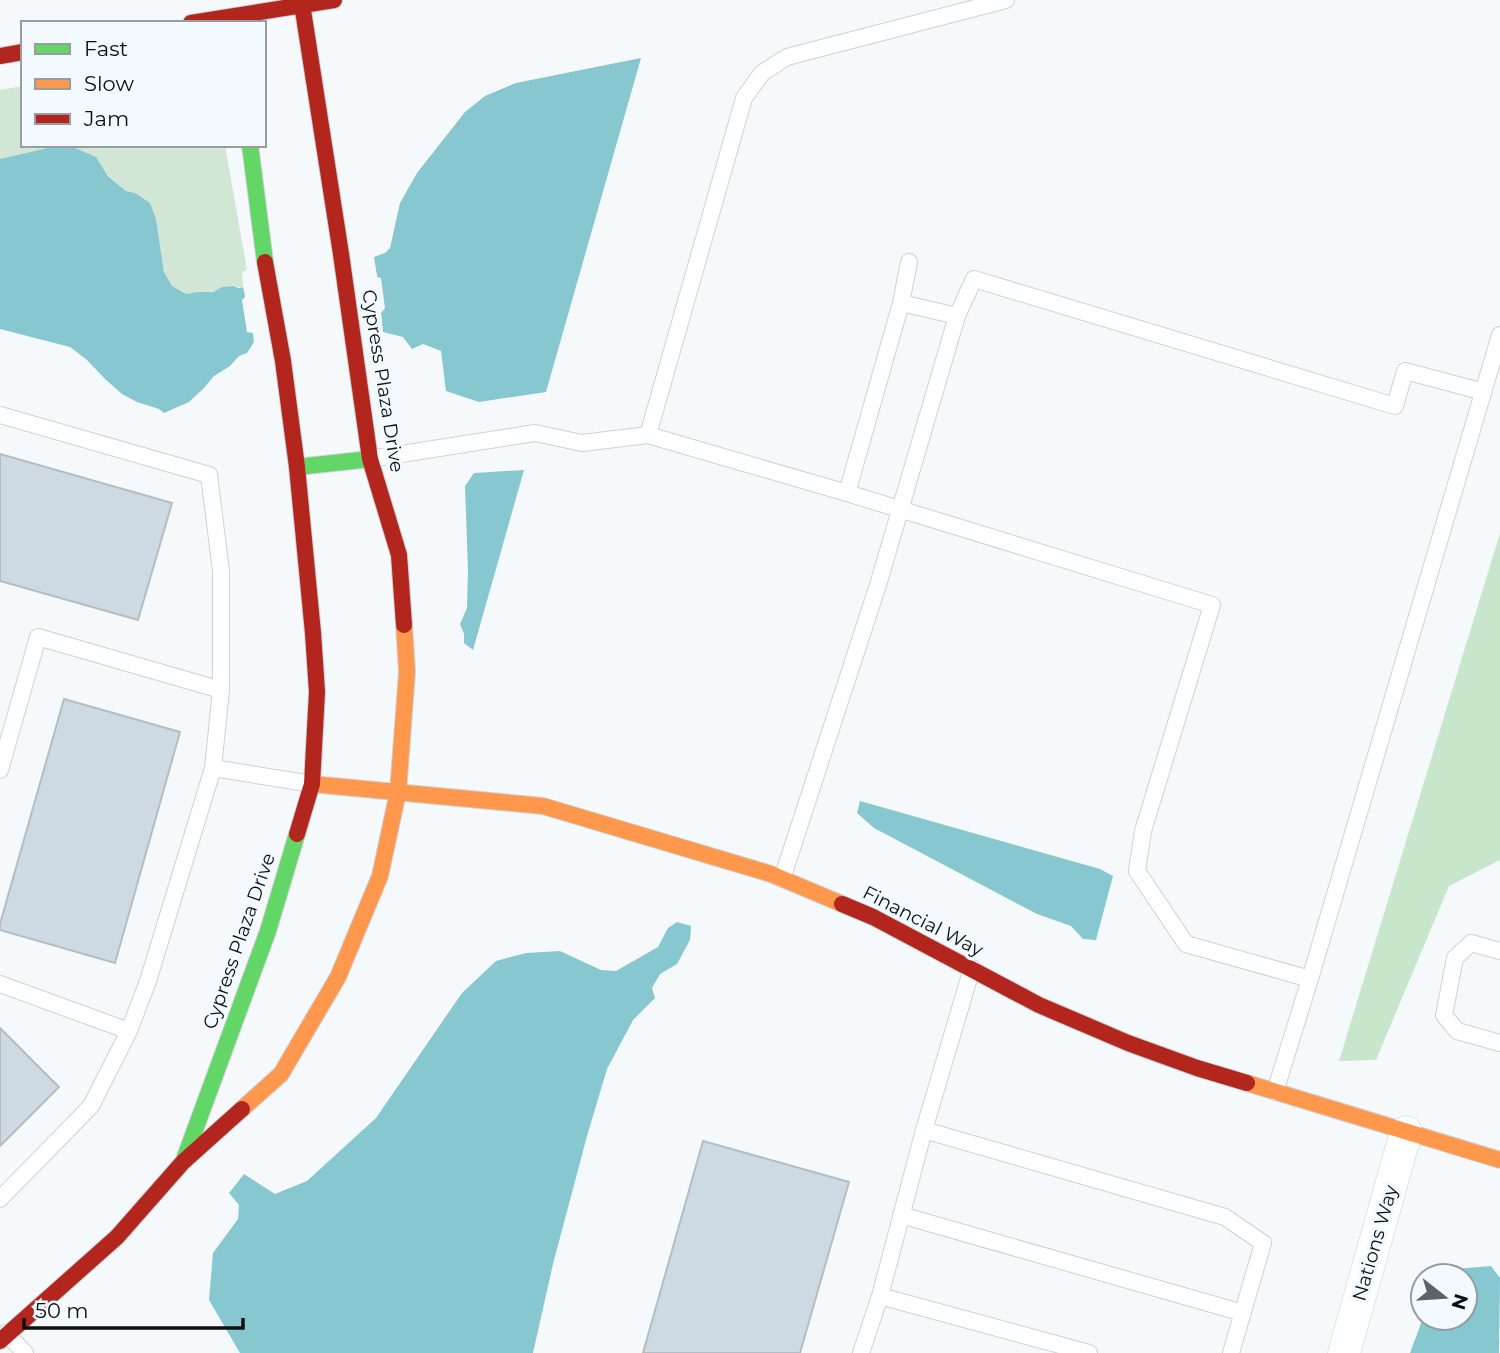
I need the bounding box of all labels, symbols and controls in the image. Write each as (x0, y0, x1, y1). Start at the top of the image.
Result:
legend (21, 21, 266, 147)
text: Fast (84, 36, 128, 61)
text: Slow (84, 71, 134, 96)
text: Jam (83, 106, 129, 131)
street label: Cypress Plaza Drive (357, 288, 409, 474)
street label: Cypress Plaza Drive (198, 850, 280, 1032)
street label: Financial Way (859, 881, 988, 962)
street label: Nations Way (1347, 1182, 1403, 1304)
north arrow (1409, 1262, 1479, 1332)
scale bar (24, 1286, 243, 1330)
text: N (1447, 1291, 1473, 1313)
text: 50 m (35, 1298, 89, 1323)

